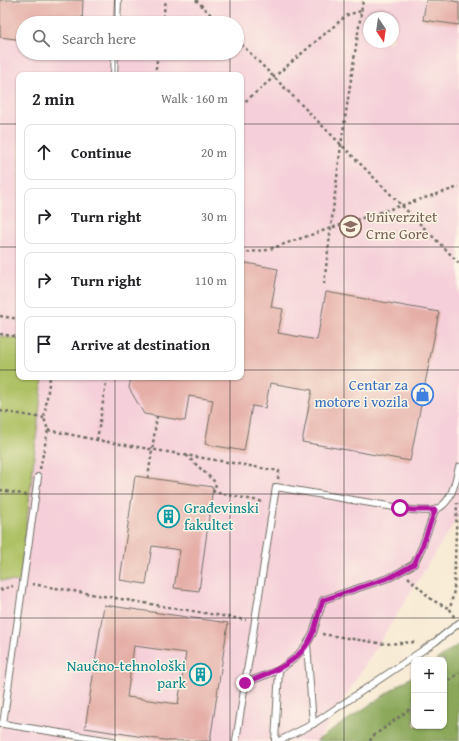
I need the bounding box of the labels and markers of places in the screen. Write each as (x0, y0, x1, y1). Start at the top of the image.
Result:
place label: Univerzitet Crne Gore (366, 206, 438, 244)
school or university icon: Univerzitet Crne Gore (337, 213, 363, 239)
place label: Centar za motore i vozila (314, 374, 408, 412)
shop icon: Centar za motore i vozila (410, 381, 436, 407)
place label: Građevinski fakultet (184, 497, 259, 535)
building icon: Građevinski fakultet (156, 504, 182, 530)
place label: Naučno-tehnološki park (67, 655, 186, 693)
building icon: Naučno-tehnološki park (188, 662, 214, 688)

